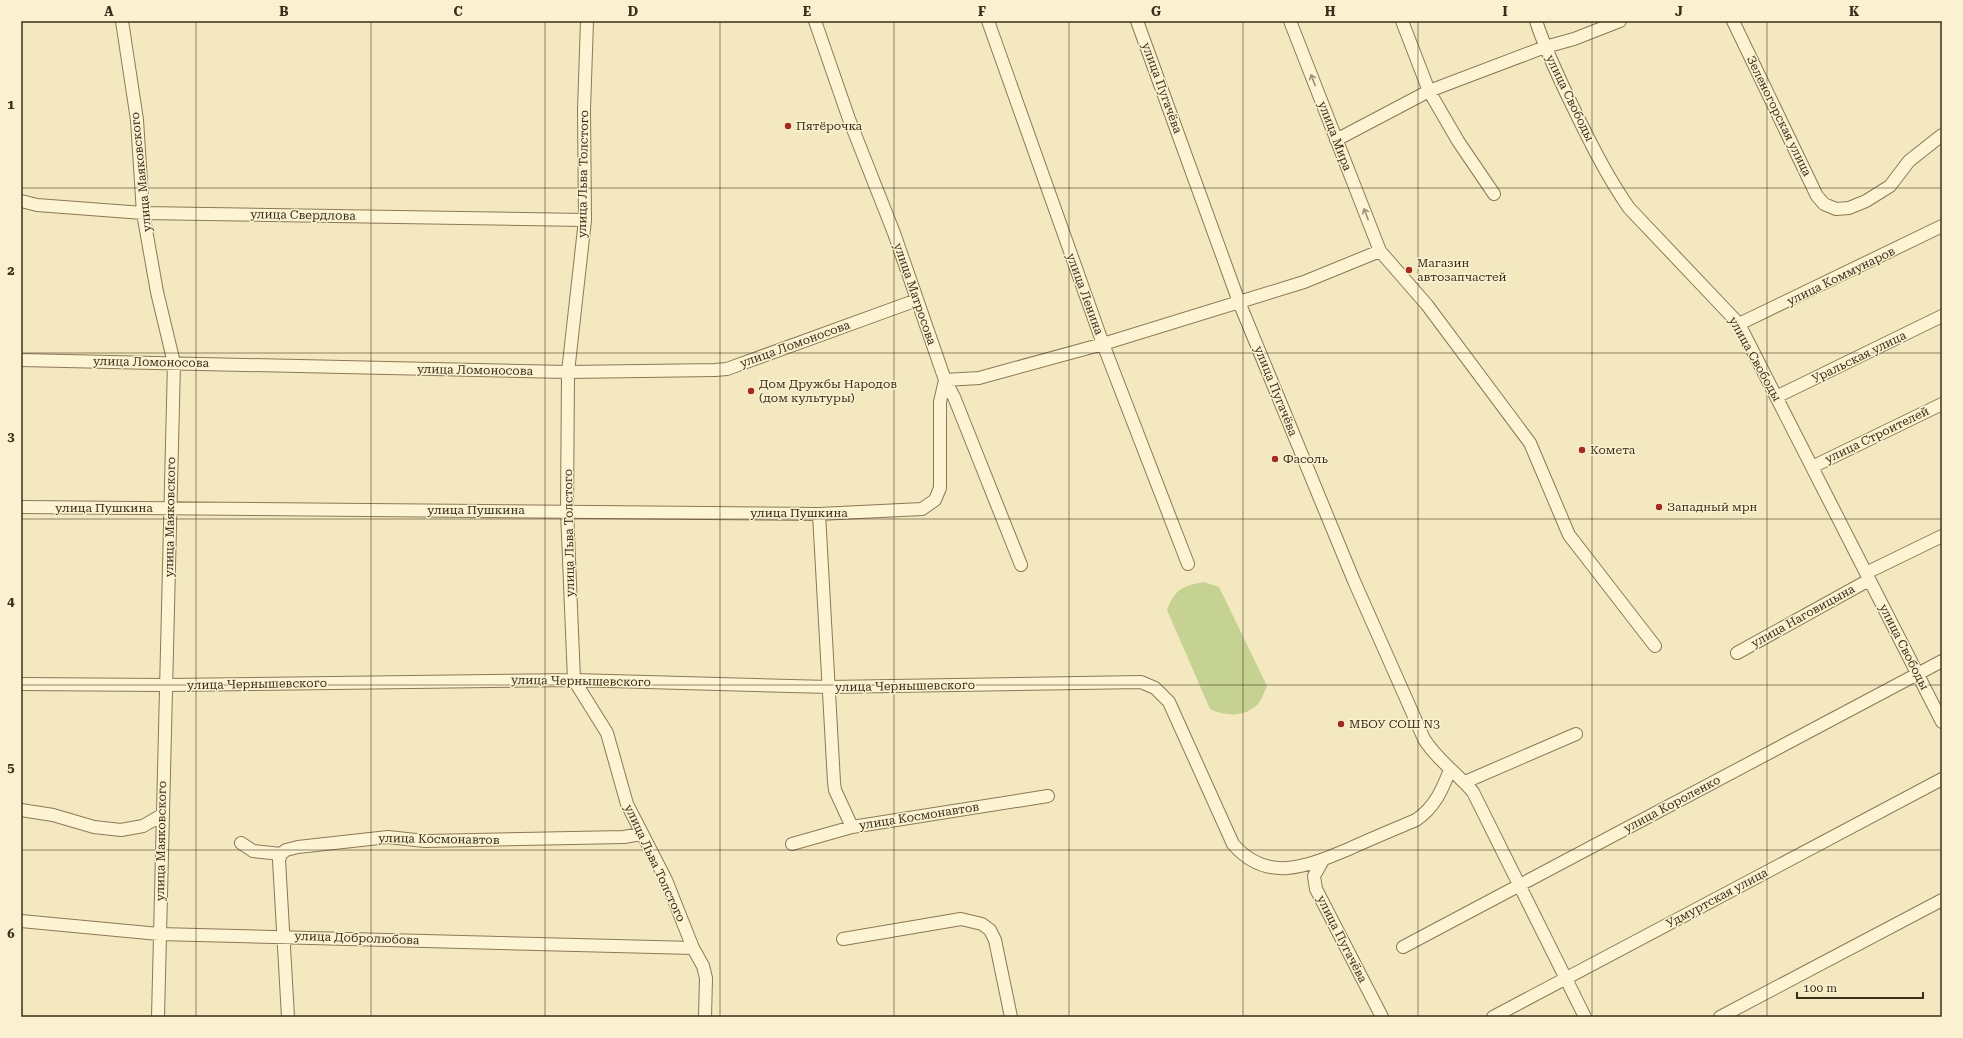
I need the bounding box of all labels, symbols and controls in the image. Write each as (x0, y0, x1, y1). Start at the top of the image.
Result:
text: A (104, 4, 114, 19)
text: B (279, 4, 289, 19)
text: C (453, 4, 463, 19)
text: D (628, 4, 638, 19)
text: E (803, 4, 811, 19)
text: F (978, 4, 986, 19)
text: G (1151, 4, 1161, 19)
text: H (1325, 4, 1336, 19)
text: I (1502, 4, 1508, 19)
text: J (1675, 4, 1683, 19)
text: K (1849, 4, 1860, 19)
street label: улица Пугачёва (1139, 41, 1185, 136)
street label: улица Свободы (1543, 52, 1597, 144)
street label: Зеленогорская улица (1744, 54, 1814, 179)
one-way arrow (1309, 75, 1317, 87)
text: 1 (7, 97, 15, 112)
street label: улица Мира (1315, 99, 1355, 173)
street label: улица Льва Толстого (575, 110, 591, 238)
street label: улица Маяковского (128, 111, 154, 233)
place label: Пятёрочка (796, 119, 863, 133)
marker: Пятёрочка (783, 121, 793, 131)
street label: улица Свердлова (250, 207, 356, 223)
one-way arrow (1361, 209, 1369, 221)
street label: улица Матросова (891, 241, 939, 347)
street label: улица Коммунаров (1785, 244, 1897, 308)
street label: улица Ленина (1064, 251, 1106, 337)
place label: Магазин автозапчастей (1417, 256, 1507, 284)
text: 2 (7, 263, 15, 278)
marker: Магазин автозапчастей (1404, 265, 1414, 275)
street label: улица Свободы (1726, 314, 1784, 404)
street label: улица Ломоносова (738, 317, 852, 370)
street label: Уральская улица (1810, 328, 1909, 386)
street label: улица Пугачёва (1252, 344, 1301, 439)
street label: улица Ломоносова (93, 354, 210, 370)
street label: улица Ломоносова (417, 362, 534, 378)
place label: Дом Дружбы Народов (дом культуры) (759, 377, 897, 405)
marker: Дом Дружбы Народов (дом культуры) (746, 386, 756, 396)
street label: улица Строителей (1823, 404, 1931, 466)
text: 3 (7, 429, 15, 444)
place label: Комета (1590, 443, 1636, 457)
marker: Комета (1577, 445, 1587, 455)
place label: Фасоль (1283, 452, 1329, 466)
marker: Фасоль (1270, 454, 1280, 464)
street label: улица Маяковского (162, 457, 178, 577)
street label: улица Льва Толстого (561, 469, 577, 597)
place label: Западный мрн (1667, 500, 1758, 514)
street label: улица Пушкина (55, 501, 153, 515)
marker: Западный мрн (1654, 502, 1664, 512)
street label: улица Пушкина (427, 503, 525, 517)
street label: улица Пушкина (750, 506, 848, 520)
street label: улица Наговицына (1749, 581, 1858, 650)
text: 4 (7, 594, 15, 609)
street label: улица Свободы (1876, 602, 1932, 692)
street label: улица Чернышевского (511, 673, 651, 689)
street label: улица Чернышевского (187, 676, 327, 692)
street label: улица Чернышевского (835, 678, 975, 694)
place label: МБОУ СОШ N3 (1349, 717, 1440, 731)
marker: МБОУ СОШ N3 (1336, 719, 1346, 729)
text: 5 (7, 760, 15, 775)
street label: улица Короленко (1621, 773, 1723, 835)
street label: улица Маяковского (153, 781, 169, 901)
street label: улица Космонавтов (858, 800, 980, 832)
street label: улица Льва Толстого (622, 802, 688, 924)
street label: улица Космонавтов (378, 831, 500, 847)
street label: Удмуртская улица (1664, 865, 1771, 931)
street label: улица Пугачёва (1314, 893, 1370, 985)
text: 6 (7, 926, 15, 941)
street label: улица Добролюбова (294, 929, 420, 947)
scale bar (1797, 974, 1923, 1000)
text: 100 m (1803, 981, 1837, 995)

